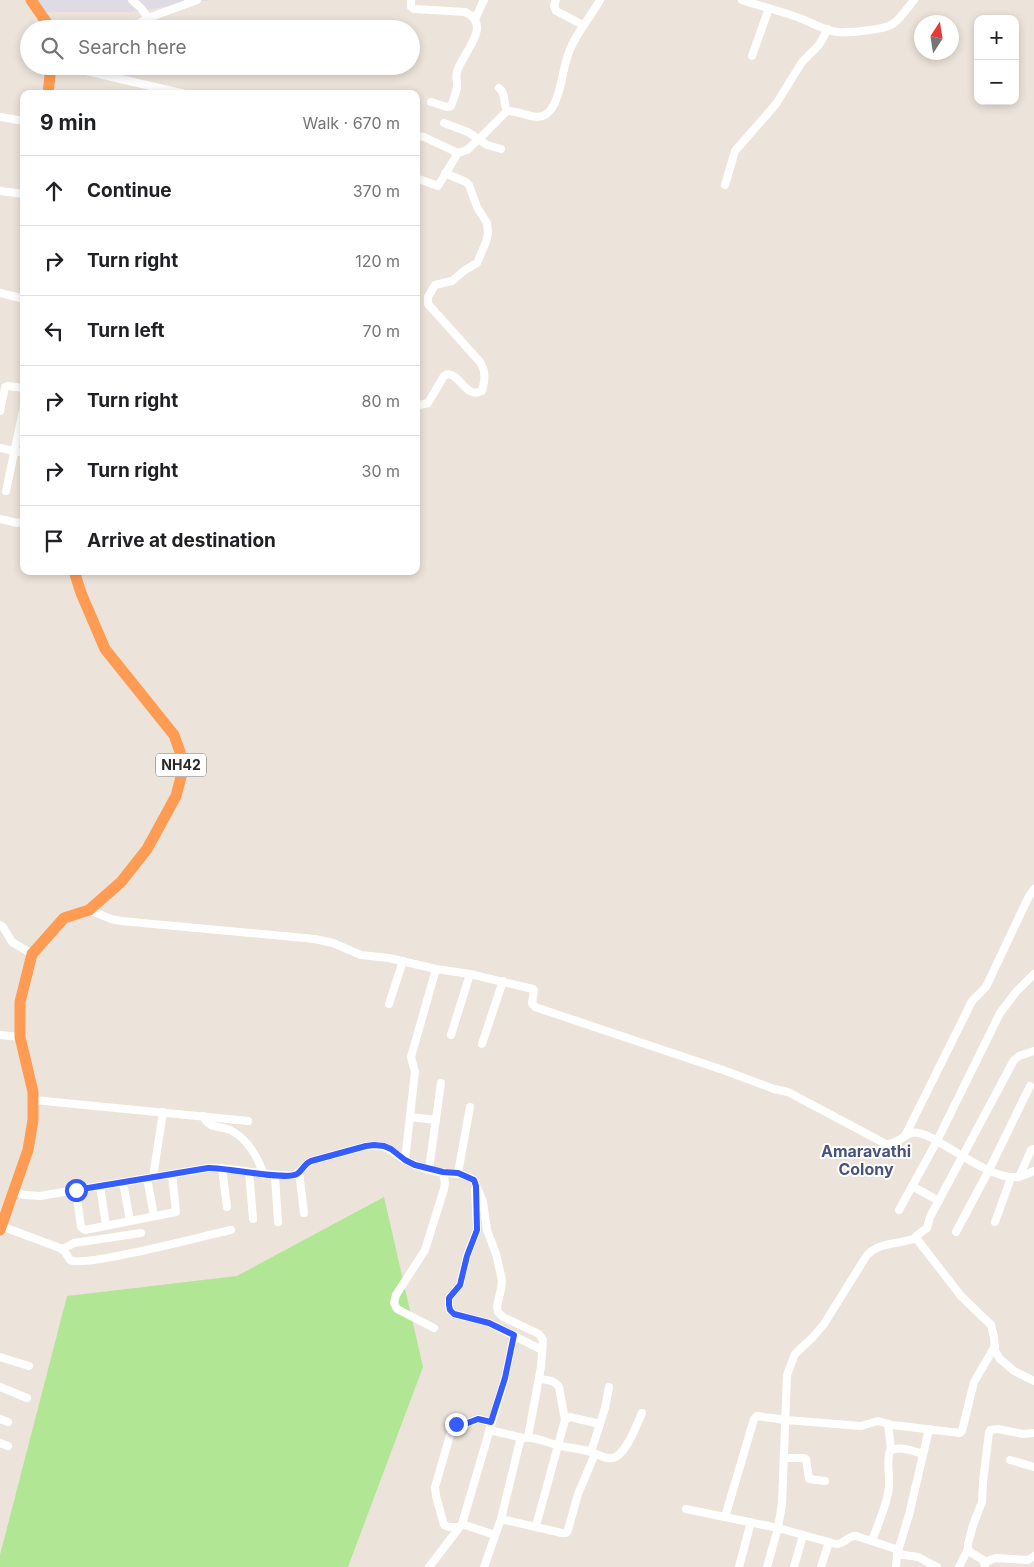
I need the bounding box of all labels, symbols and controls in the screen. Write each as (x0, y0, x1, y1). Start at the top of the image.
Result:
north arrow (914, 15, 959, 60)
map controls (974, 15, 1019, 105)
button: + (974, 15, 1019, 60)
search box (20, 20, 420, 75)
icon: search (38, 34, 66, 62)
text: Search here (78, 36, 187, 59)
button: − (974, 60, 1019, 105)
text: 9 min (40, 110, 97, 135)
text: Walk · 670 m (302, 113, 400, 133)
icon: ahead (40, 177, 68, 205)
text: Continue (87, 179, 172, 202)
text: 370 m (353, 181, 400, 201)
icon: right (40, 247, 68, 275)
text: Turn right (87, 249, 178, 272)
text: 120 m (355, 251, 400, 271)
icon: left (40, 317, 68, 345)
text: Turn left (87, 319, 165, 342)
text: 70 m (363, 321, 400, 341)
icon: right (40, 387, 68, 415)
text: Turn right (87, 389, 178, 412)
text: 80 m (361, 391, 400, 411)
icon: right (40, 457, 68, 485)
text: Turn right (87, 459, 178, 482)
text: 30 m (362, 461, 400, 481)
icon: arrive (40, 527, 68, 555)
text: Arrive at destination (87, 529, 276, 552)
road number: NH42 (156, 754, 206, 776)
district label: Amaravathi Colony (821, 1141, 911, 1179)
route start (65, 1179, 88, 1202)
route end (445, 1413, 468, 1436)

